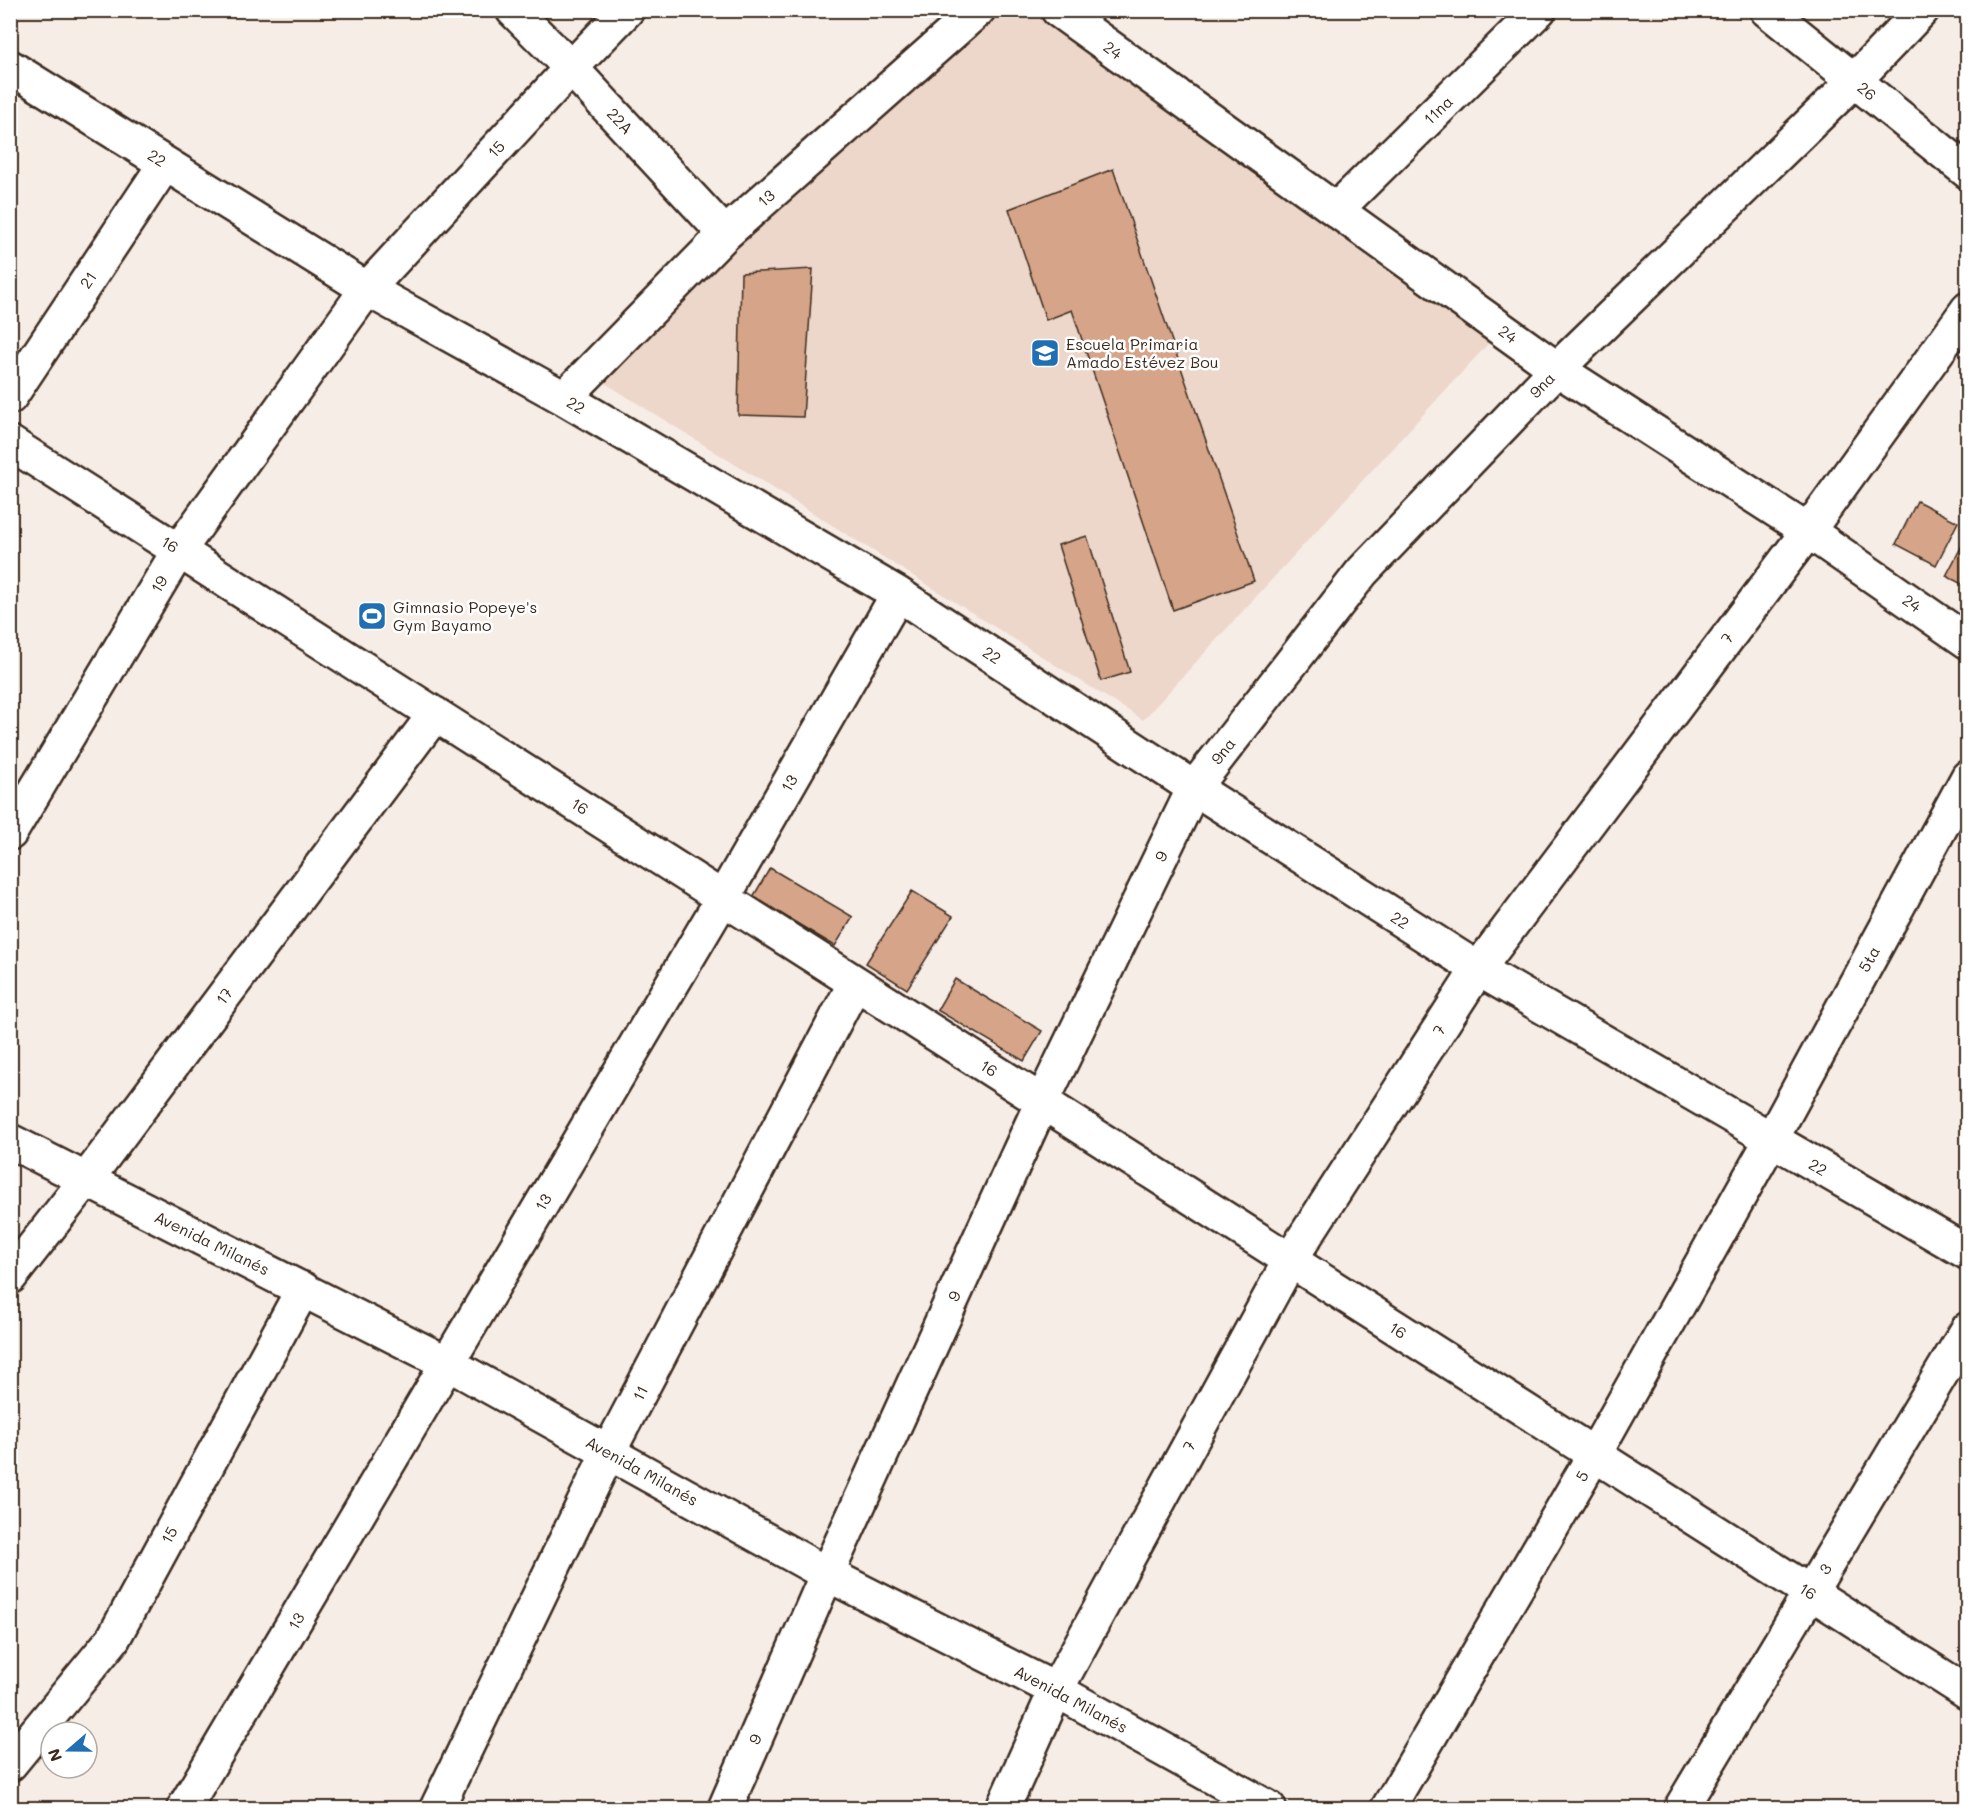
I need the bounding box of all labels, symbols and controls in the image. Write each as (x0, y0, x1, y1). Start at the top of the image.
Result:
street label: 24 (1100, 36, 1127, 64)
street label: 26 (1853, 77, 1881, 105)
street label: 11na (1418, 91, 1457, 129)
street label: 22A (603, 103, 638, 138)
street label: 15 (482, 135, 509, 162)
street label: 22 (144, 144, 170, 171)
street label: 13 (752, 184, 779, 211)
street label: 21 (74, 267, 101, 292)
street label: 24 (1495, 320, 1522, 348)
place label: Escuela Primaria Amado Estévez Bou (1066, 333, 1219, 372)
school or university icon: Escuela Primaria Amado Estévez Bou (1029, 337, 1061, 369)
street label: 9na (1524, 367, 1559, 402)
street label: 22 (563, 391, 589, 418)
street label: 16 (158, 530, 183, 557)
street label: 19 (145, 571, 172, 596)
street label: 24 (1899, 589, 1926, 617)
place label: Gimnasio Popeye's Gym Bayamo (393, 596, 537, 635)
sports icon: Gimnasio Popeye's Gym Bayamo (356, 600, 388, 632)
street label: 7 (1716, 628, 1738, 648)
street label: 22 (979, 641, 1005, 668)
street label: 9na (1206, 733, 1240, 768)
street label: 13 (775, 770, 802, 795)
street label: 16 (567, 792, 593, 819)
street label: 9 (1149, 847, 1172, 865)
street label: 22 (1387, 906, 1413, 933)
street label: 5ta (1853, 942, 1884, 975)
street label: 17 (210, 983, 237, 1008)
street label: 7 (1427, 1020, 1450, 1039)
street label: 16 (976, 1054, 1002, 1081)
street label: 22 (1805, 1153, 1831, 1180)
street label: 13 (529, 1189, 556, 1214)
street label: Avenida Milanés (151, 1206, 273, 1279)
street label: 9 (942, 1287, 965, 1305)
street label: 16 (1385, 1316, 1411, 1343)
street label: 11 (627, 1382, 652, 1404)
street label: Avenida Milanés (582, 1431, 702, 1510)
street label: 7 (1177, 1437, 1200, 1455)
street label: 5 (1570, 1466, 1593, 1485)
street label: 15 (155, 1522, 182, 1547)
street label: 3 (1813, 1559, 1836, 1578)
street label: 16 (1795, 1577, 1821, 1604)
street label: 13 (282, 1608, 309, 1633)
street label: Avenida Milanés (1011, 1660, 1132, 1737)
north arrow (39, 1720, 99, 1780)
street label: 9 (743, 1730, 766, 1747)
text: N (42, 1746, 66, 1765)

